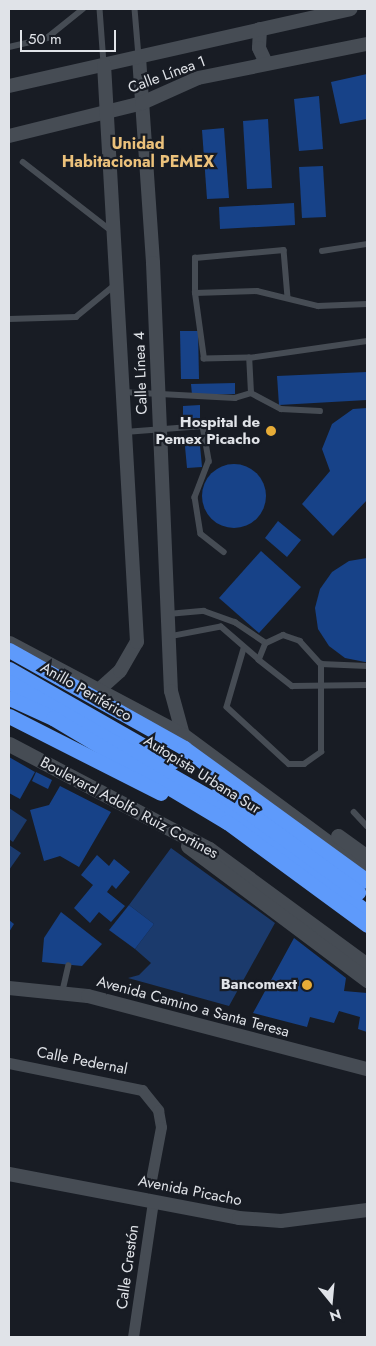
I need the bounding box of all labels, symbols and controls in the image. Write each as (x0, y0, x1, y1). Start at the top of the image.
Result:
scale bar (22, 20, 119, 52)
text: 50 m (28, 28, 62, 50)
street label: Calle Línea 1 (126, 53, 208, 97)
district label: Unidad Habitacional PEMEX (62, 134, 214, 172)
street label: Calle Línea 4 (131, 331, 151, 415)
place label: Hospital de Pemex Picacho (156, 413, 260, 448)
marker: Hospital de Pemex Picacho (264, 424, 278, 438)
street label: Anillo Periférico (37, 659, 135, 725)
street label: Autopista Urbana Sur (140, 732, 264, 818)
street label: Boulevard Adolfo Ruiz Cortines (37, 753, 221, 863)
street label: Avenida Camino a Santa Teresa (95, 973, 291, 1041)
place label: Bancomext (221, 976, 297, 994)
marker: Bancomext (301, 979, 313, 991)
street label: Calle Pedernal (35, 1043, 129, 1079)
street label: Avenida Picacho (137, 1172, 243, 1210)
street label: Calle Crestón (113, 1224, 143, 1310)
north arrow (306, 1276, 356, 1326)
text: N (327, 1304, 344, 1327)

